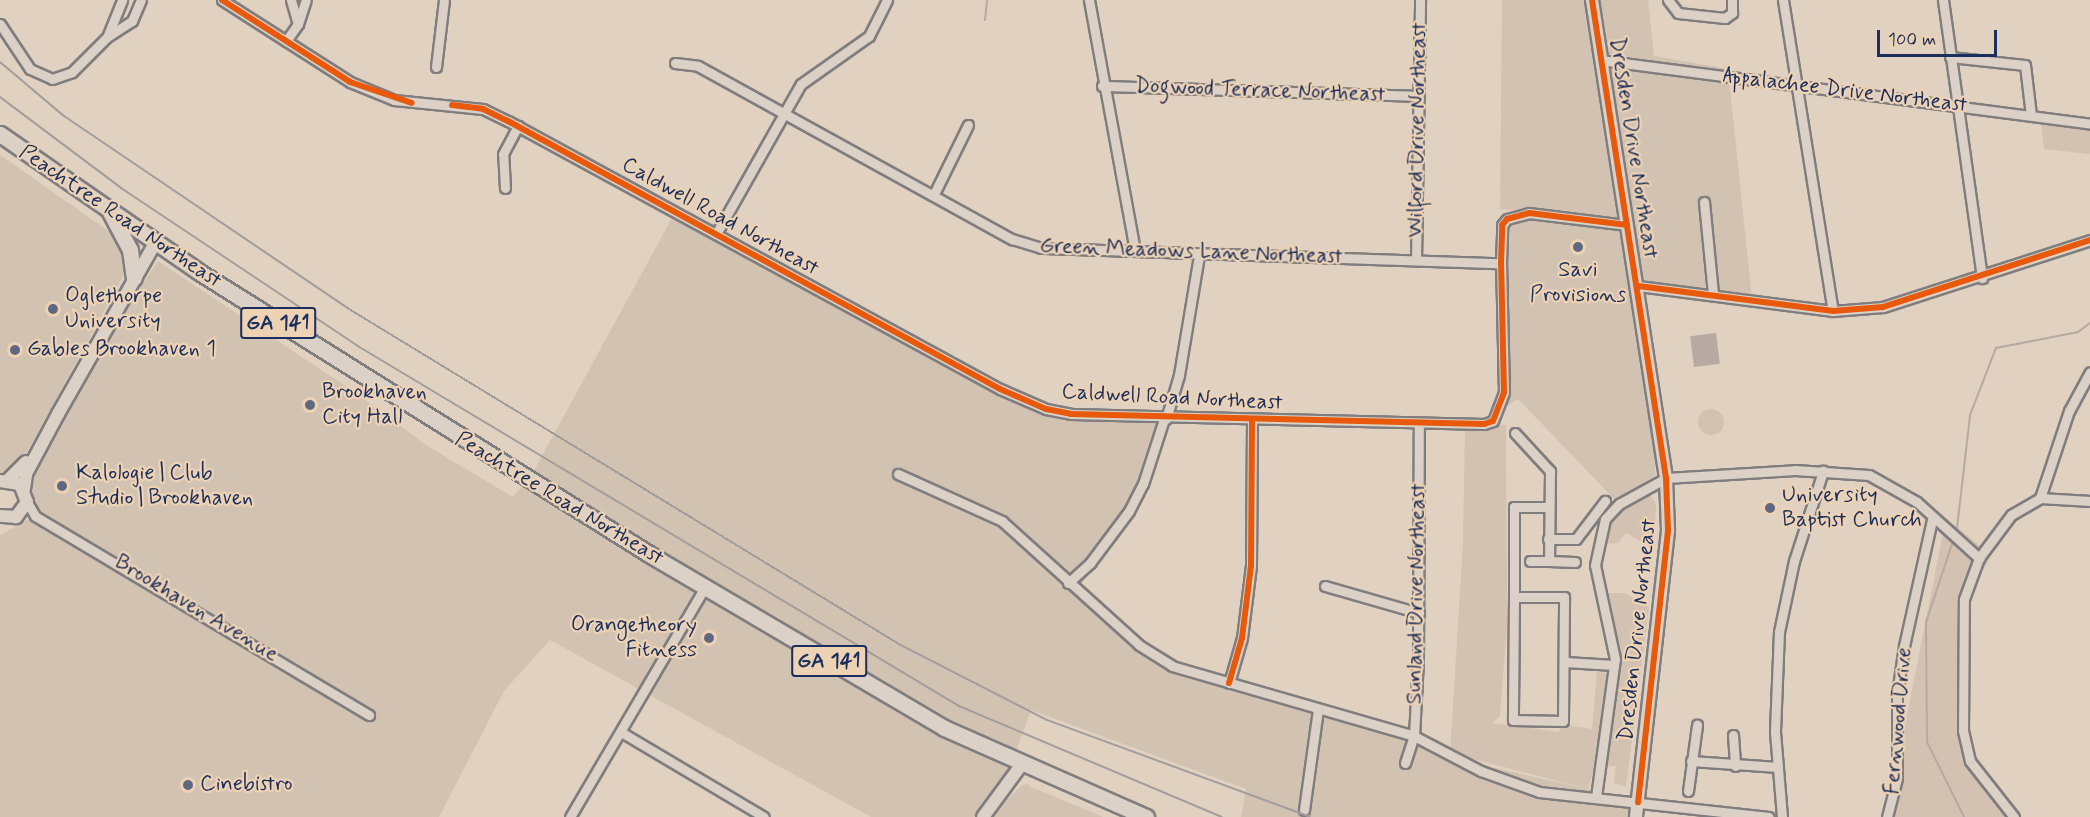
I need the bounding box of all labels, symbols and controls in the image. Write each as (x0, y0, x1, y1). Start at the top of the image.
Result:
scale bar (1880, 18, 2000, 56)
street label: Wilford Drive Northeast (1403, 22, 1433, 238)
text: 100 m (1888, 28, 1936, 52)
street label: Dresden Drive Northeast (1603, 36, 1663, 260)
street label: Appalachee Drive Northeast (1722, 63, 1968, 119)
street label: Dogwood Terrace Northeast (1136, 73, 1384, 109)
street label: Peachtree Road Northeast (13, 139, 227, 295)
street label: Caldwell Road Northeast (616, 152, 824, 282)
street label: Green Meadows Lane Northeast (1040, 234, 1342, 270)
marker: Savi Provisions (1571, 240, 1585, 254)
place label: Savi Provisions (1530, 257, 1626, 308)
place label: Oglethorpe University (65, 283, 162, 334)
marker: Oglethorpe University (46, 302, 60, 316)
road number: GA 141 (239, 305, 317, 341)
place label: Gables Brookhaven 1 (27, 337, 216, 363)
marker: Gables Brookhaven 1 (8, 343, 22, 357)
place label: Brookhaven City Hall (322, 379, 427, 430)
street label: Caldwell Road Northeast (1060, 379, 1284, 417)
marker: Brookhaven City Hall (303, 398, 317, 412)
street label: Peachtree Road Northeast (450, 426, 668, 572)
place label: Kalologie | Club Studio | Brookhaven (76, 460, 253, 512)
marker: Kalologie | Club Studio | Brookhaven (53, 477, 71, 495)
place label: University Baptist Church (1782, 482, 1922, 534)
street label: Sunland Drive Northeast (1402, 484, 1432, 704)
marker: University Baptist Church (1763, 501, 1777, 515)
street label: Dresden Drive Northeast (1613, 518, 1663, 742)
street label: Brookhaven Avenue (112, 551, 280, 667)
place label: Orangetheory Fitness (571, 612, 697, 664)
marker: Orangetheory Fitness (702, 631, 716, 645)
road number: GA 141 (790, 643, 868, 679)
street label: Fernwood Drive (1880, 647, 1918, 795)
place label: Cinebistro (200, 772, 293, 798)
marker: Cinebistro (181, 778, 195, 792)

